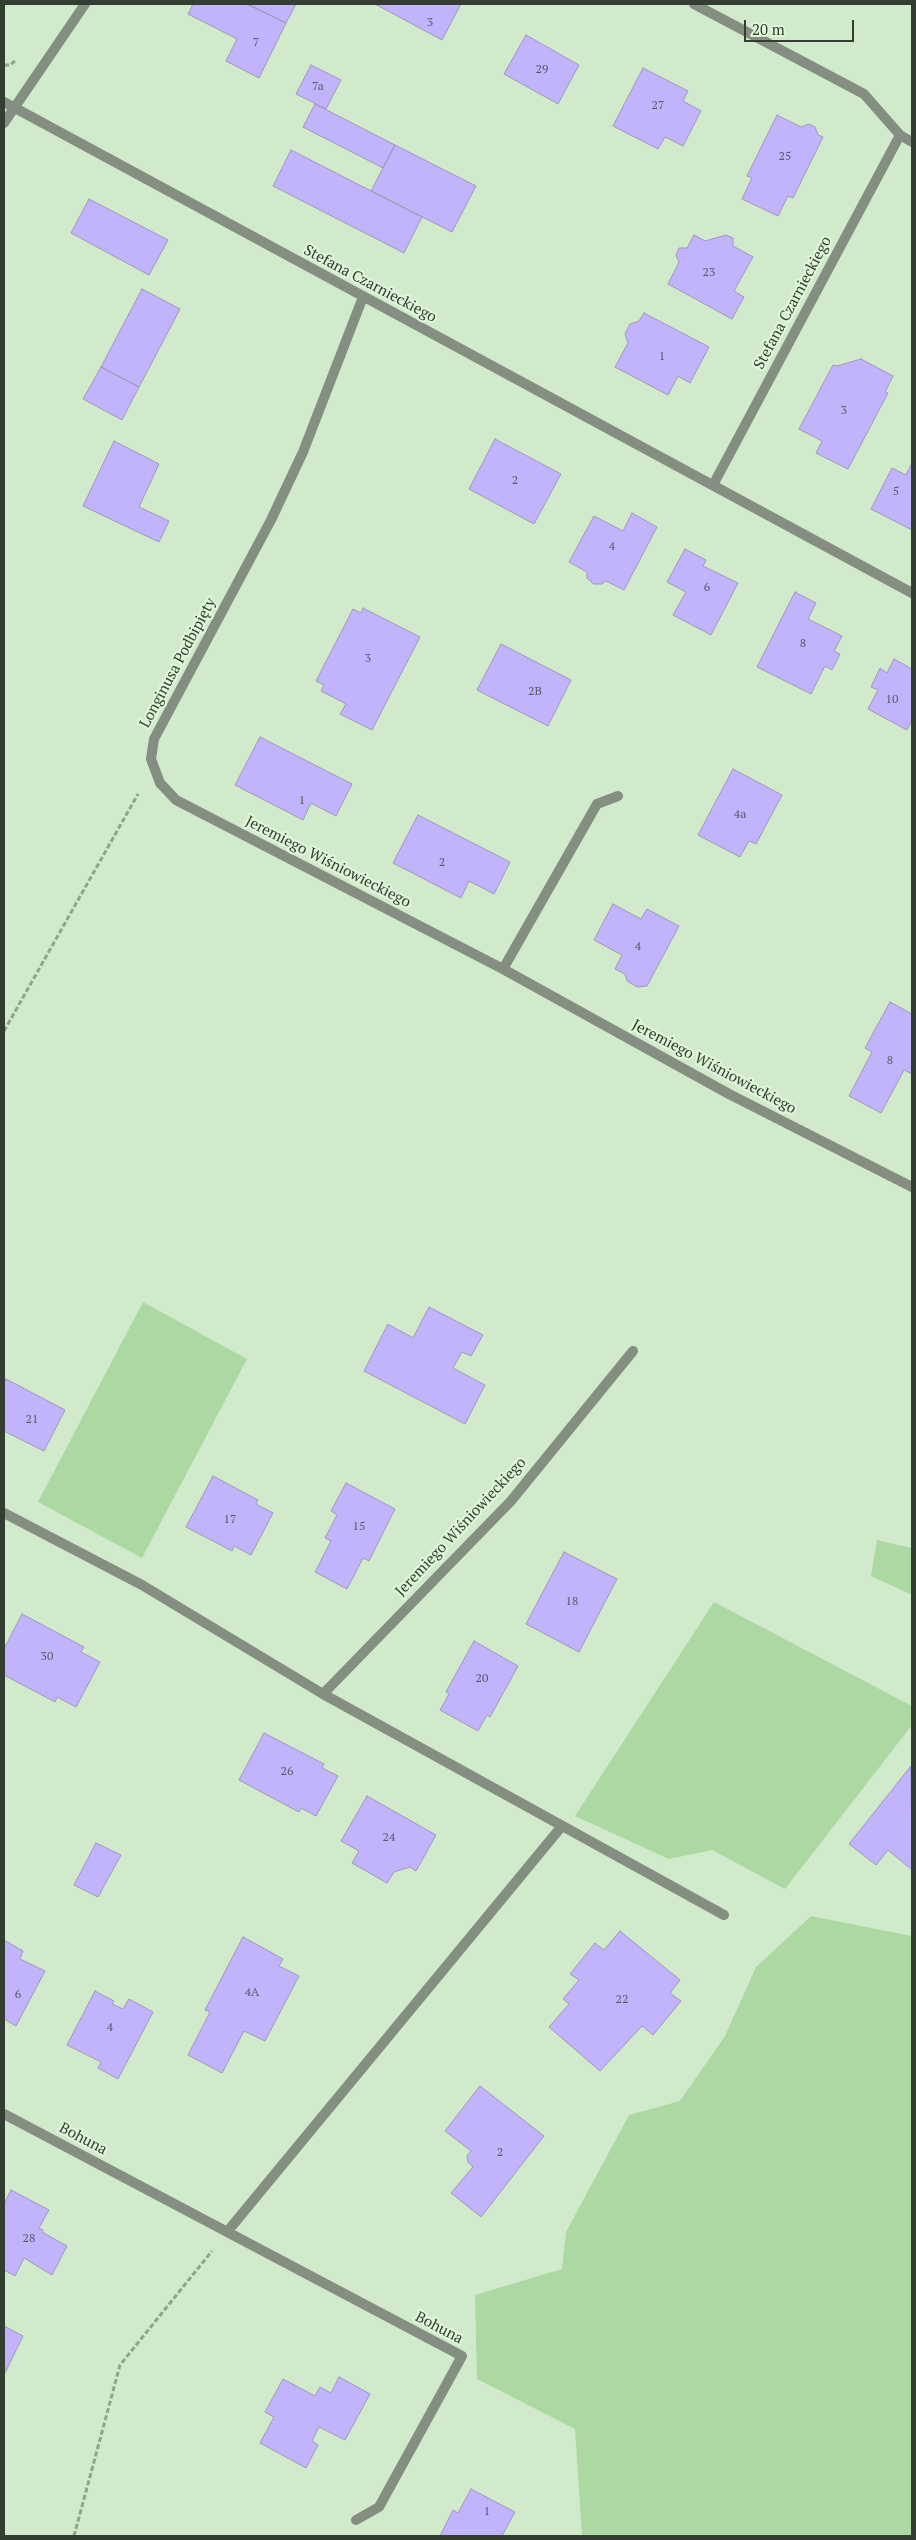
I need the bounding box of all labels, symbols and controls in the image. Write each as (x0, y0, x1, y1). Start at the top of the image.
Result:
scale bar (746, 10, 856, 42)
house number: 3 (427, 16, 433, 30)
text: 20 m (752, 19, 785, 39)
house number: 7 (253, 36, 259, 50)
house number: 29 (536, 63, 548, 77)
house number: 7a (312, 80, 324, 94)
house number: 27 (652, 99, 664, 113)
house number: 25 (779, 150, 791, 164)
street label: Stefana Czarnieckiego (750, 233, 836, 373)
street label: Stefana Czarnieckiego (300, 241, 440, 327)
house number: 23 (703, 266, 715, 280)
house number: 1 (659, 350, 665, 364)
house number: 3 (841, 404, 847, 418)
house number: 2 (512, 474, 518, 488)
house number: 5 (893, 485, 899, 499)
house number: 4 (609, 540, 615, 554)
house number: 6 (704, 581, 710, 595)
street label: Longinusa Podbipięty (136, 595, 220, 731)
house number: 8 (800, 637, 806, 651)
house number: 3 (365, 652, 371, 666)
house number: 2B (528, 685, 542, 699)
house number: 10 (886, 693, 898, 707)
house number: 1 (299, 794, 305, 808)
house number: 4a (734, 808, 746, 822)
street label: Jeremiego Wiśniowieckiego (242, 812, 414, 912)
house number: 2 (439, 856, 445, 870)
house number: 4 (635, 940, 641, 954)
street label: Jeremiego Wiśniowieckiego (629, 1016, 799, 1118)
house number: 8 (887, 1054, 893, 1068)
house number: 21 (26, 1413, 38, 1427)
street label: Jeremiego Wiśniowieckiego (392, 1454, 530, 1600)
house number: 17 (224, 1513, 236, 1527)
house number: 15 (353, 1520, 365, 1534)
house number: 18 (566, 1595, 578, 1609)
house number: 30 (41, 1650, 53, 1664)
house number: 20 (476, 1672, 488, 1686)
house number: 26 (281, 1765, 293, 1779)
house number: 24 (383, 1831, 395, 1845)
house number: 4A (245, 1986, 259, 2000)
house number: 6 (15, 1988, 21, 2002)
house number: 22 (616, 1993, 628, 2007)
house number: 4 (107, 2021, 113, 2035)
street label: Bohuna (56, 2119, 110, 2159)
house number: 2 (497, 2146, 503, 2160)
house number: 28 (23, 2232, 35, 2246)
street label: Bohuna (412, 2308, 466, 2348)
house number: 1 (484, 2505, 490, 2519)

